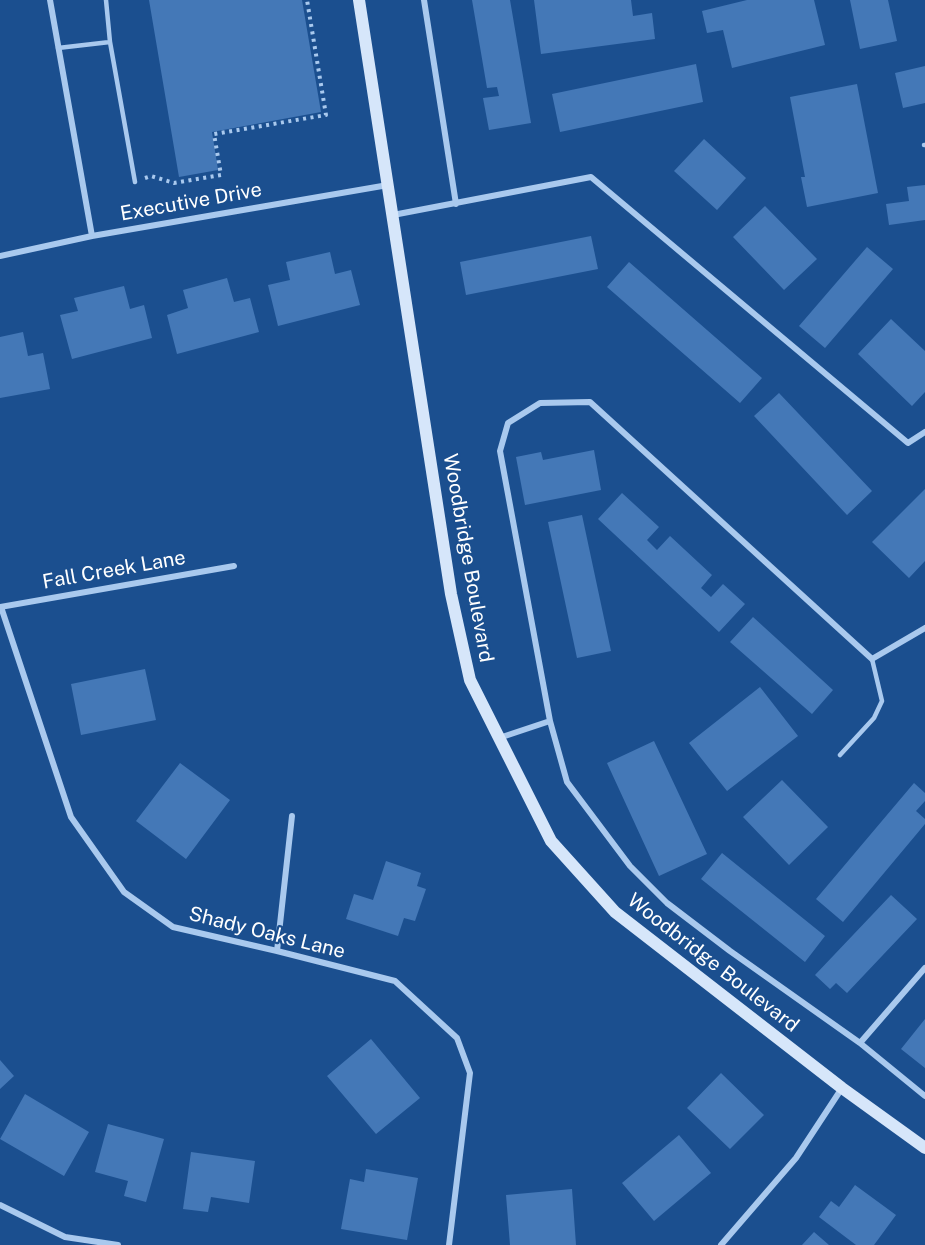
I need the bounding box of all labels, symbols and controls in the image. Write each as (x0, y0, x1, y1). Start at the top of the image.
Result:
street label: Executive Drive (118, 178, 264, 226)
street label: Woodbridge Boulevard (438, 452, 498, 664)
street label: Fall Creek Lane (41, 546, 187, 594)
street label: Woodbridge Boulevard (622, 888, 804, 1038)
street label: Shady Oaks Lane (186, 902, 348, 964)

